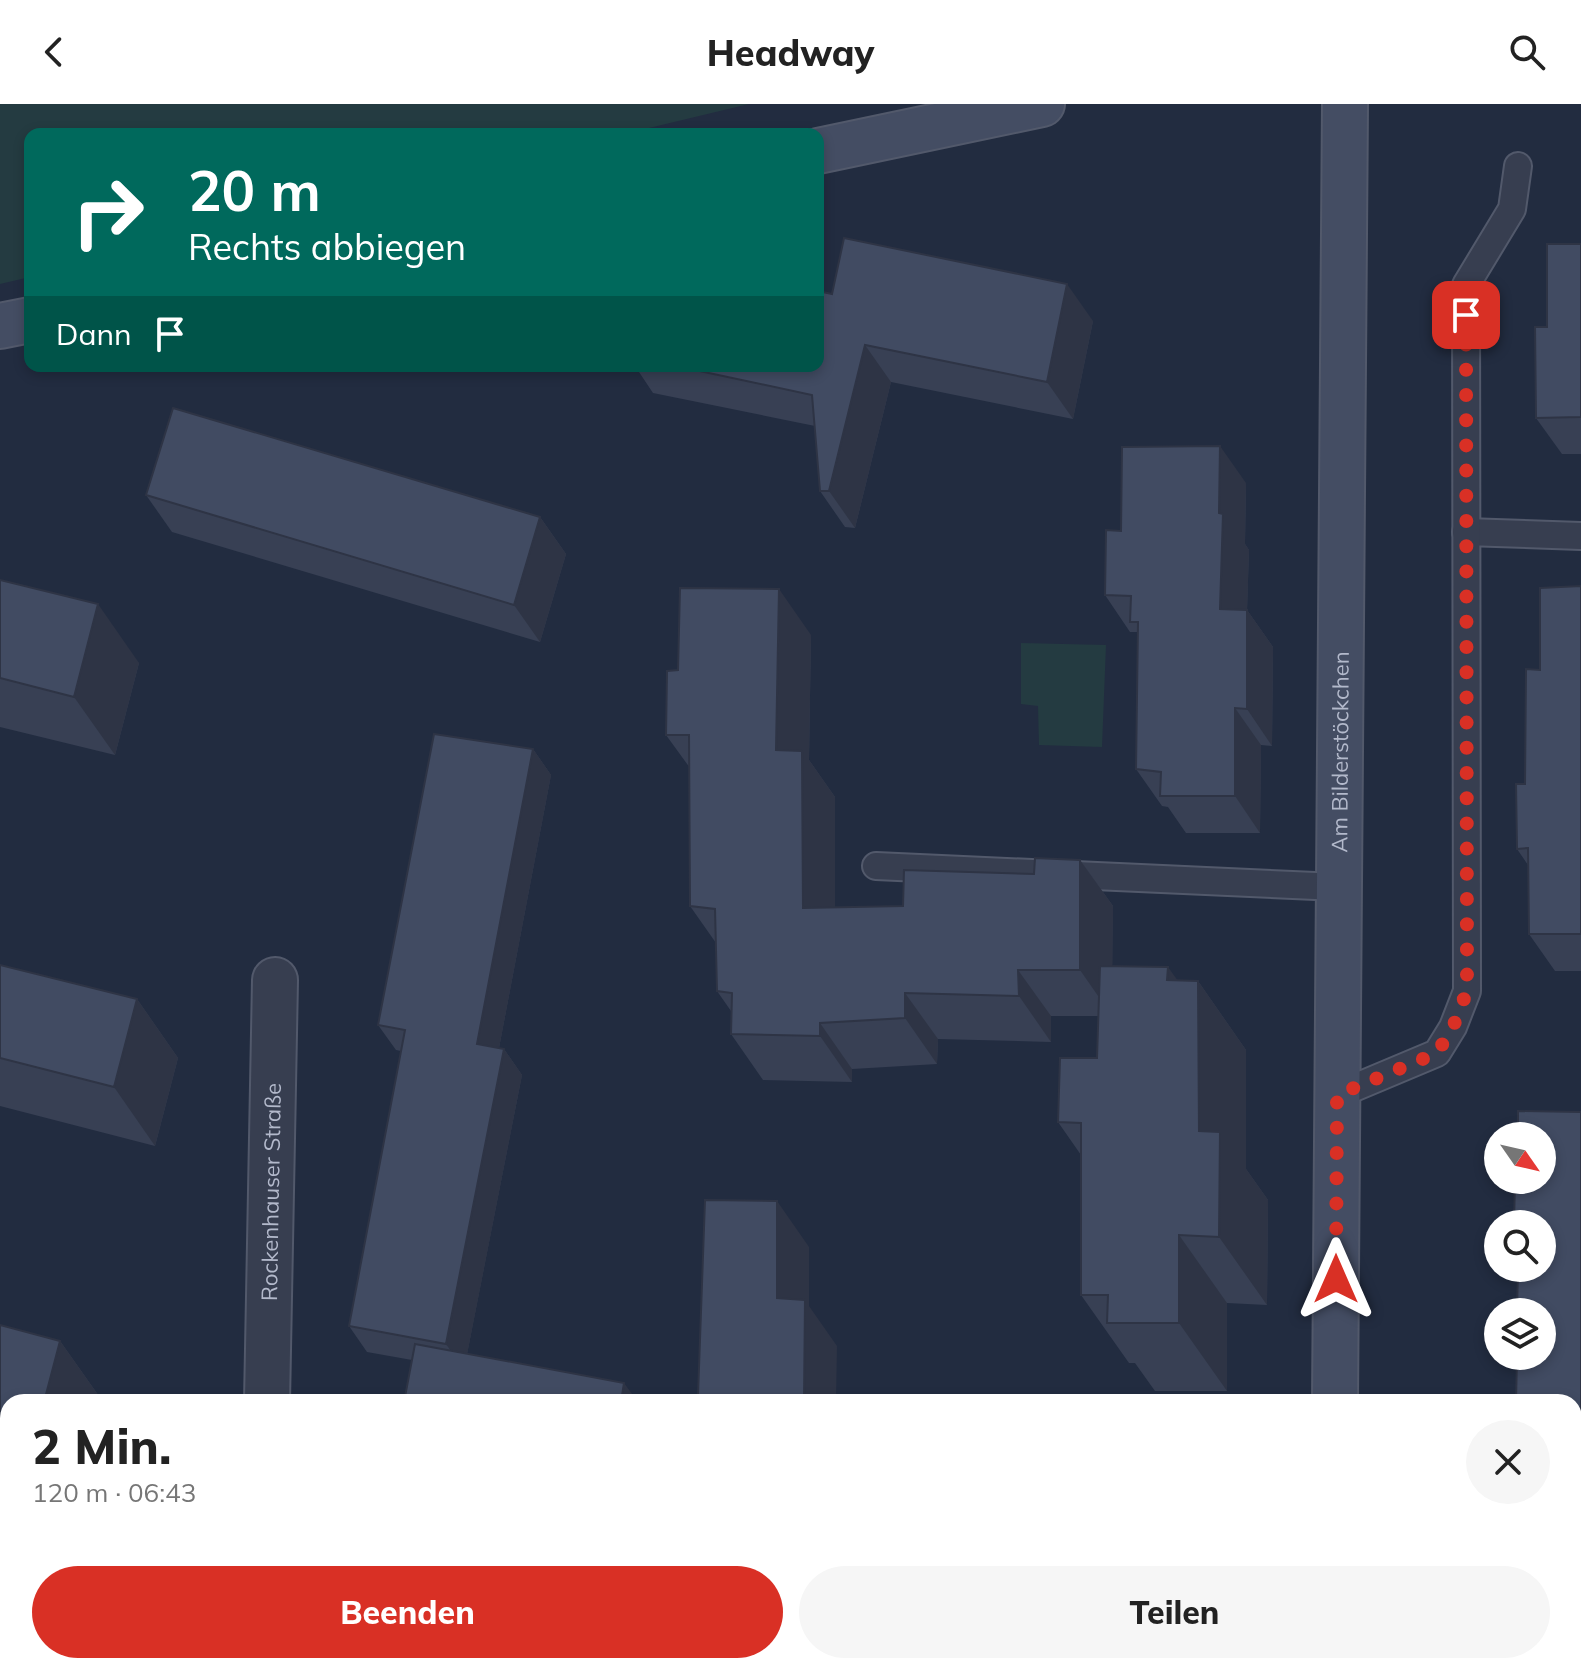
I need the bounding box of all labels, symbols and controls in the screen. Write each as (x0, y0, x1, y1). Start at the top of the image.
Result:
icon: back (32, 30, 76, 74)
text: Headway (707, 30, 874, 75)
icon: search (1505, 30, 1549, 74)
text: 20 m (188, 155, 321, 225)
icon: right (56, 160, 160, 264)
text: Rechts abbiegen (188, 224, 466, 269)
pin (1432, 281, 1500, 349)
icon: arrive (1444, 293, 1488, 337)
icon: arrive (148, 312, 192, 356)
text: Dann (56, 315, 132, 353)
street label: Am Bilderstöckchen (1325, 651, 1355, 853)
street label: Rockenhauser Straße (255, 1083, 287, 1301)
north arrow (1484, 1122, 1556, 1194)
map controls (1484, 1122, 1556, 1370)
button: search (1484, 1210, 1556, 1282)
position arrow (1294, 1237, 1378, 1321)
button: layers (1484, 1298, 1556, 1370)
text: 2 Min. (32, 1416, 172, 1476)
button: close (1466, 1420, 1550, 1504)
text: 120 m · 06:43 (32, 1476, 196, 1509)
button: Beenden (32, 1566, 783, 1658)
button: Teilen (799, 1566, 1550, 1658)

